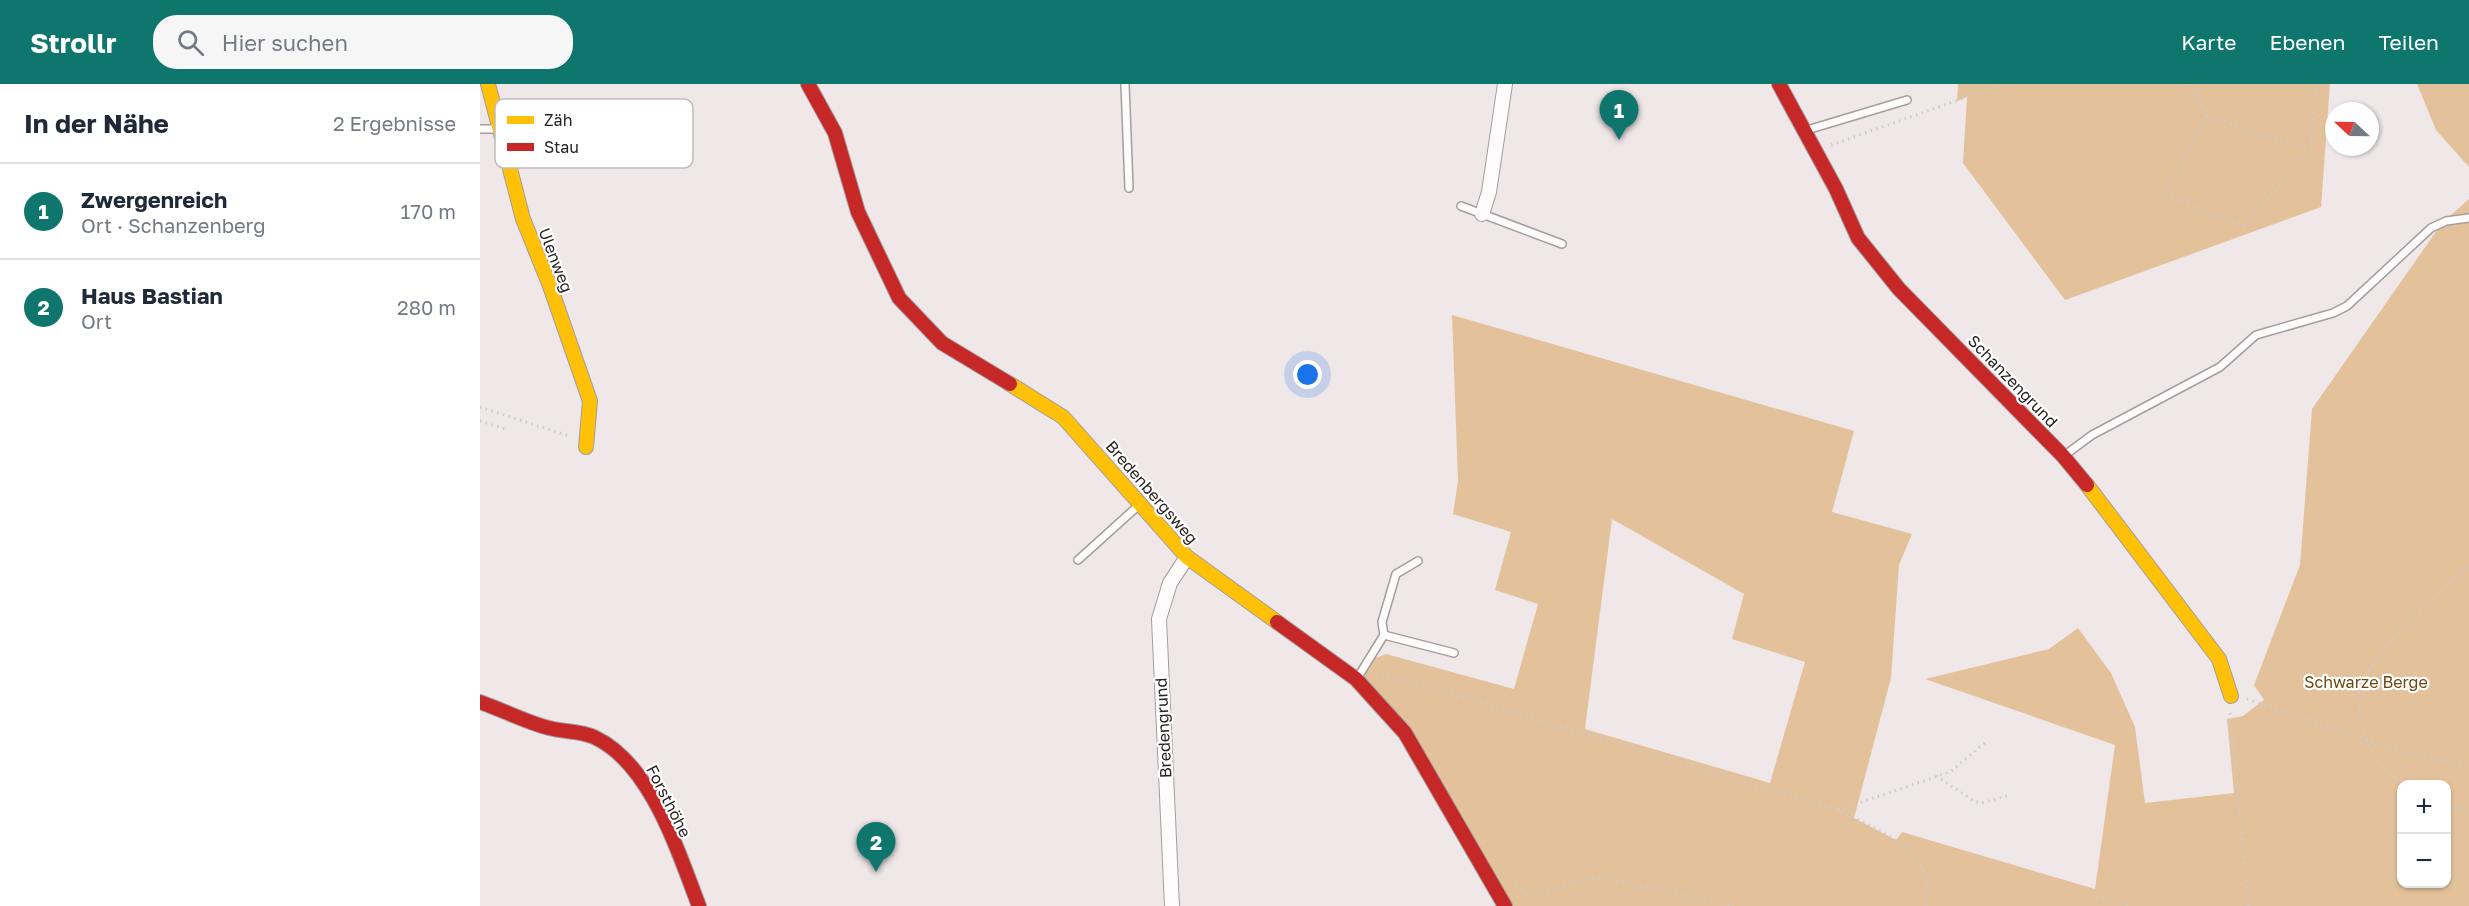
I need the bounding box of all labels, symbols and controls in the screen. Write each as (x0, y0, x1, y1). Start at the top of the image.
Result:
search box (153, 15, 573, 69)
text: Strollr (30, 26, 117, 59)
icon: search (174, 26, 207, 59)
text: Hier suchen (222, 29, 348, 56)
text: Karte (2181, 29, 2237, 55)
text: Ebenen (2270, 29, 2345, 55)
text: Teilen (2378, 29, 2439, 55)
pin: 1 (1600, 91, 1638, 140)
legend (495, 99, 693, 168)
north arrow (2325, 102, 2379, 156)
text: In der Nähe (24, 108, 169, 139)
text: Zäh (544, 110, 572, 130)
text: 2 Ergebnisse (333, 111, 456, 135)
text: Stau (544, 137, 579, 157)
text: Zwergenreich (81, 186, 227, 213)
text: 1 (38, 199, 49, 223)
text: 170 m (401, 199, 456, 223)
text: Ort · Schanzenberg (81, 213, 266, 237)
street label: Ulenweg (535, 225, 577, 295)
text: Haus Bastian (81, 282, 223, 309)
text: 2 (37, 295, 50, 319)
text: 280 m (397, 295, 456, 319)
text: Ort (81, 309, 112, 333)
street label: Schanzengrund (1964, 331, 2062, 431)
your location (1293, 360, 1322, 389)
street label: Bredenbergsweg (1102, 436, 1202, 548)
park label: Schwarze Berge (2304, 672, 2428, 692)
street label: Bredengrund (1150, 677, 1176, 779)
street label: Forsthöhe (642, 761, 696, 841)
map controls (2397, 780, 2451, 888)
button: + (2397, 780, 2451, 834)
pin: 2 (856, 822, 896, 872)
button: − (2397, 834, 2451, 888)

